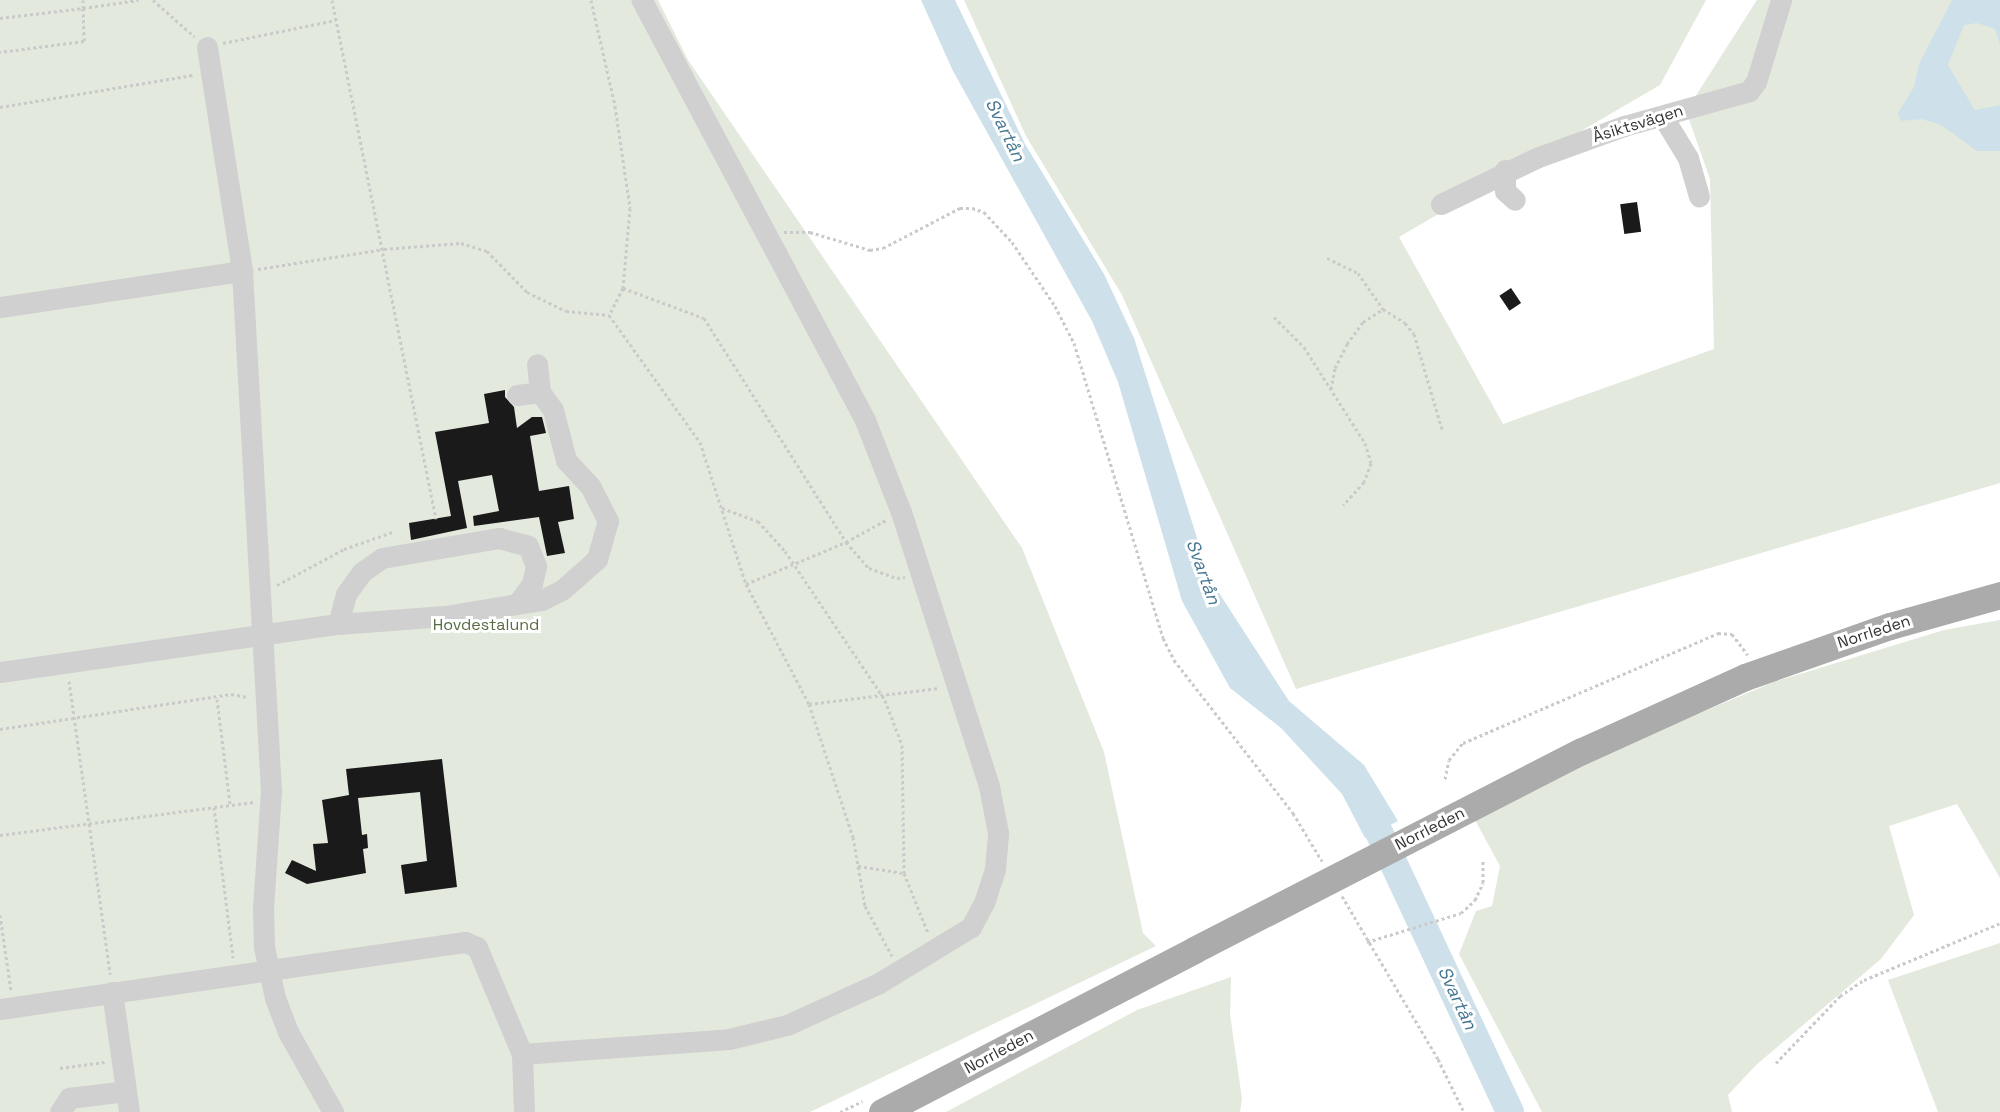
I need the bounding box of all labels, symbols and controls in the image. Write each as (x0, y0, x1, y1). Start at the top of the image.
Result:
water label: Svartån (981, 95, 1029, 165)
street label: Åsiktsvägen (1591, 101, 1685, 147)
water label: Svartån (1181, 537, 1225, 607)
street label: Norrleden (1835, 611, 1913, 653)
park label: Hovdestalund (433, 615, 539, 635)
street label: Norrleden (1392, 803, 1468, 855)
water label: Svartån (1433, 963, 1481, 1033)
street label: Norrleden (961, 1026, 1037, 1078)

